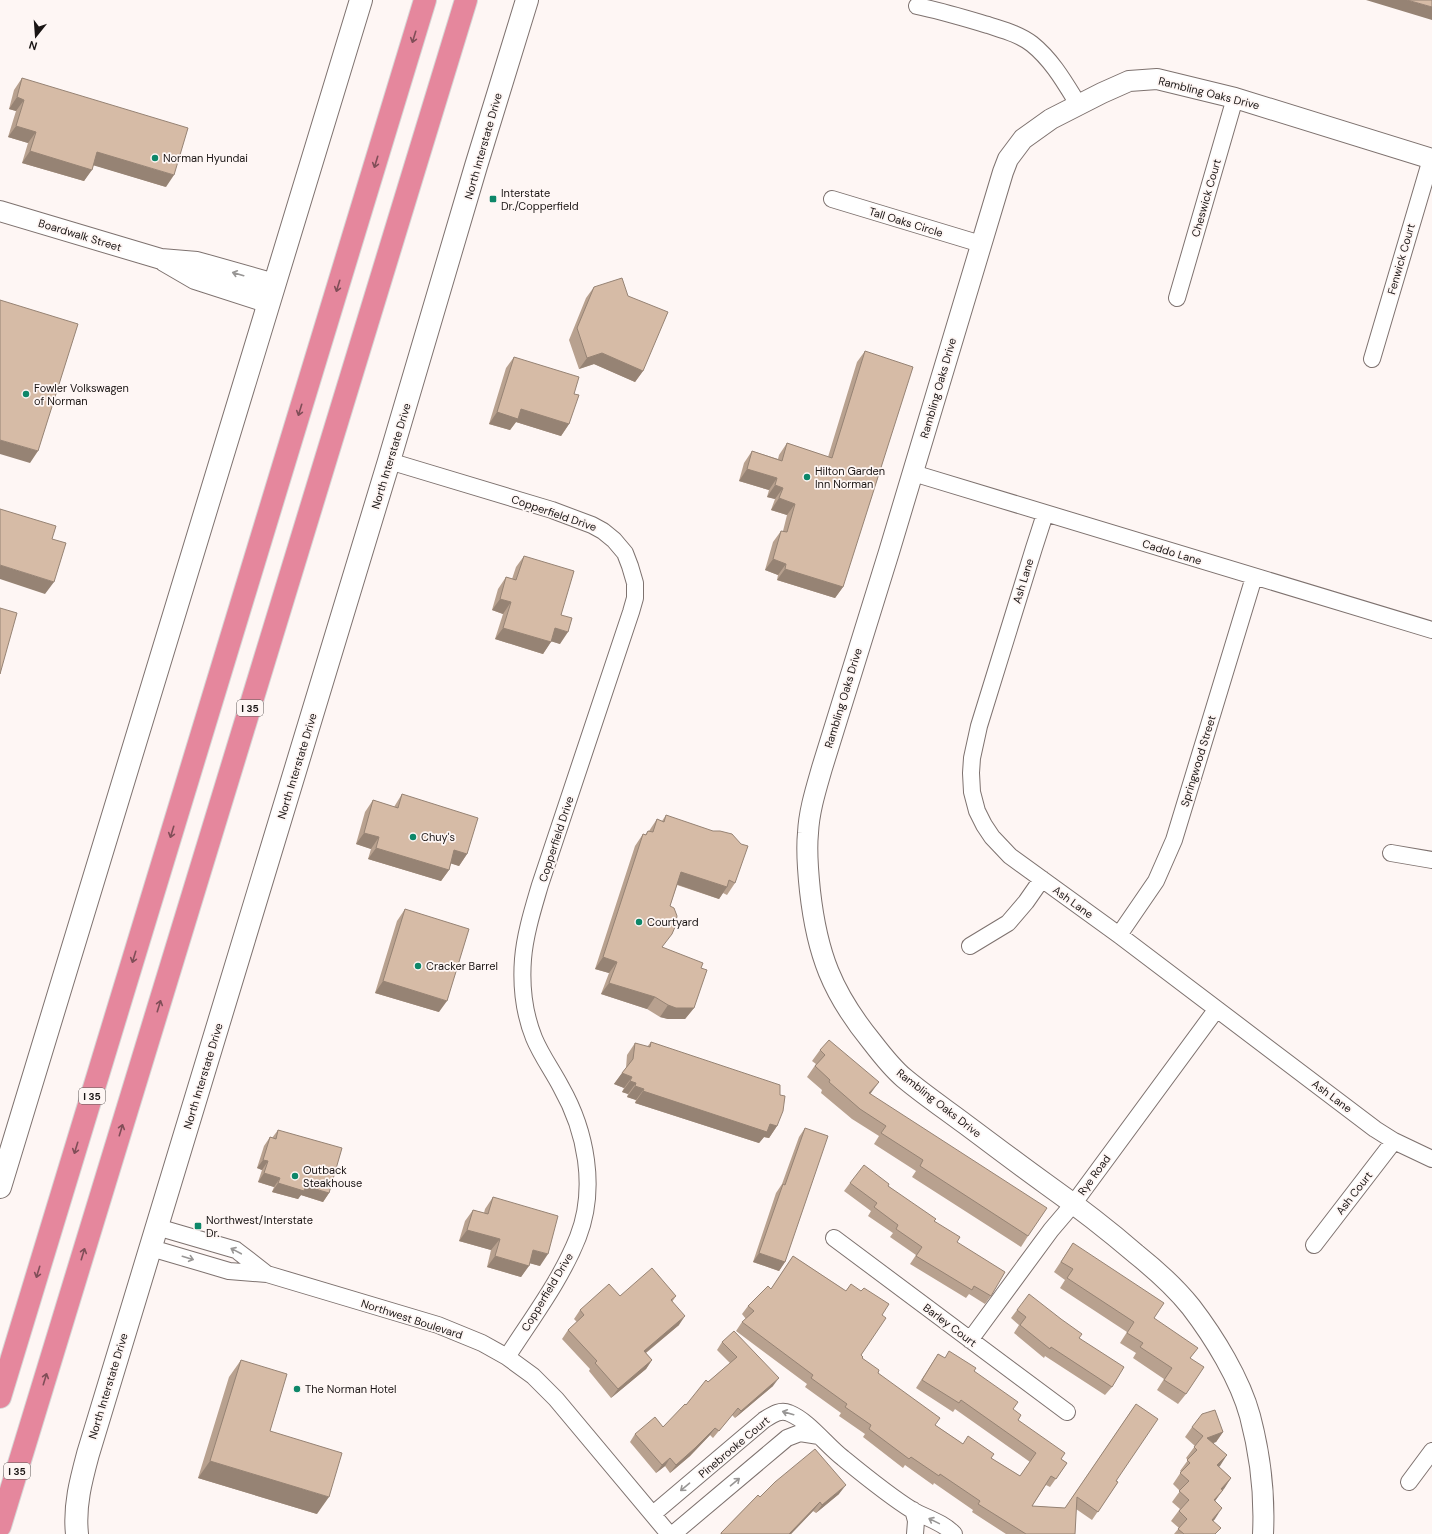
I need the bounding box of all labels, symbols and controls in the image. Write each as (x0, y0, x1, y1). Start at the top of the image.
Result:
north arrow (16, 16, 56, 56)
one-way arrow (410, 31, 417, 44)
text: N (27, 38, 39, 53)
street label: Rambling Oaks Drive (1157, 74, 1261, 112)
street label: North Interstate Drive (461, 91, 505, 201)
place label: Norman Hyundai (163, 151, 248, 165)
marker: Norman Hyundai (150, 153, 160, 163)
one-way arrow (372, 155, 379, 168)
street label: Cheswick Court (1188, 157, 1224, 239)
place label: Interstate Dr./Copperfield (501, 186, 579, 213)
marker: Interstate Dr./Copperfield (488, 194, 498, 204)
street label: Tall Oaks Circle (867, 204, 945, 240)
street label: Boardwalk Street (37, 216, 123, 254)
street label: Fenwick Court (1384, 222, 1418, 296)
one-way arrow (231, 270, 244, 277)
one-way arrow (334, 279, 341, 292)
street label: Rambling Oaks Drive (917, 336, 959, 440)
place label: Fowler Volkswagen of Norman (34, 381, 129, 408)
marker: Fowler Volkswagen of Norman (21, 389, 31, 399)
street label: North Interstate Drive (368, 401, 414, 511)
one-way arrow (296, 404, 303, 417)
place label: Hilton Garden Inn Norman (815, 464, 885, 491)
marker: Hilton Garden Inn Norman (802, 472, 812, 482)
street label: Copperfield Drive (510, 492, 598, 534)
street label: Caddo Lane (1141, 536, 1203, 568)
street label: Ash Lane (1010, 557, 1036, 605)
street label: Rambling Oaks Drive (821, 646, 865, 750)
road number: I 35 (237, 700, 263, 716)
street label: North Interstate Drive (274, 711, 320, 821)
street label: Springwood Street (1177, 714, 1219, 808)
street label: Copperfield Drive (536, 794, 576, 884)
one-way arrow (168, 826, 175, 839)
place label: Chuy's (421, 830, 455, 844)
marker: Chuy's (408, 832, 418, 842)
street label: Ash Lane (1050, 883, 1096, 921)
place label: Courtyard (647, 915, 699, 929)
marker: Courtyard (634, 917, 644, 927)
one-way arrow (130, 950, 137, 963)
place label: Cracker Barrel (426, 959, 498, 973)
marker: Cracker Barrel (413, 961, 423, 971)
one-way arrow (156, 999, 163, 1012)
street label: North Interstate Drive (180, 1021, 226, 1131)
street label: Rambling Oaks Drive (894, 1066, 984, 1140)
street label: Ash Lane (1309, 1076, 1355, 1116)
road number: I 35 (79, 1088, 105, 1104)
one-way arrow (118, 1124, 125, 1137)
one-way arrow (72, 1141, 79, 1154)
street label: Rye Road (1075, 1152, 1114, 1198)
place label: Outback Steakhouse (303, 1163, 362, 1190)
street label: Ash Court (1333, 1169, 1375, 1217)
marker: Outback Steakhouse (290, 1171, 300, 1181)
place label: Northwest/Interstate Dr. (206, 1213, 313, 1240)
marker: Northwest/Interstate Dr. (193, 1221, 203, 1231)
one-way arrow (230, 1247, 242, 1255)
one-way arrow (80, 1248, 87, 1261)
street label: Copperfield Drive (518, 1250, 576, 1334)
one-way arrow (181, 1255, 194, 1262)
one-way arrow (34, 1266, 41, 1279)
street label: Northwest Boulevard (359, 1296, 465, 1342)
street label: Barley Court (921, 1300, 979, 1350)
street label: North Interstate Drive (85, 1331, 131, 1441)
one-way arrow (42, 1372, 49, 1385)
place label: The Norman Hotel (305, 1382, 397, 1396)
marker: The Norman Hotel (292, 1384, 302, 1394)
one-way arrow (781, 1409, 794, 1416)
street label: Pinebrooke Court (695, 1413, 773, 1481)
road number: I 35 (4, 1463, 30, 1479)
one-way arrow (730, 1478, 740, 1487)
one-way arrow (680, 1483, 691, 1492)
one-way arrow (929, 1517, 941, 1524)

